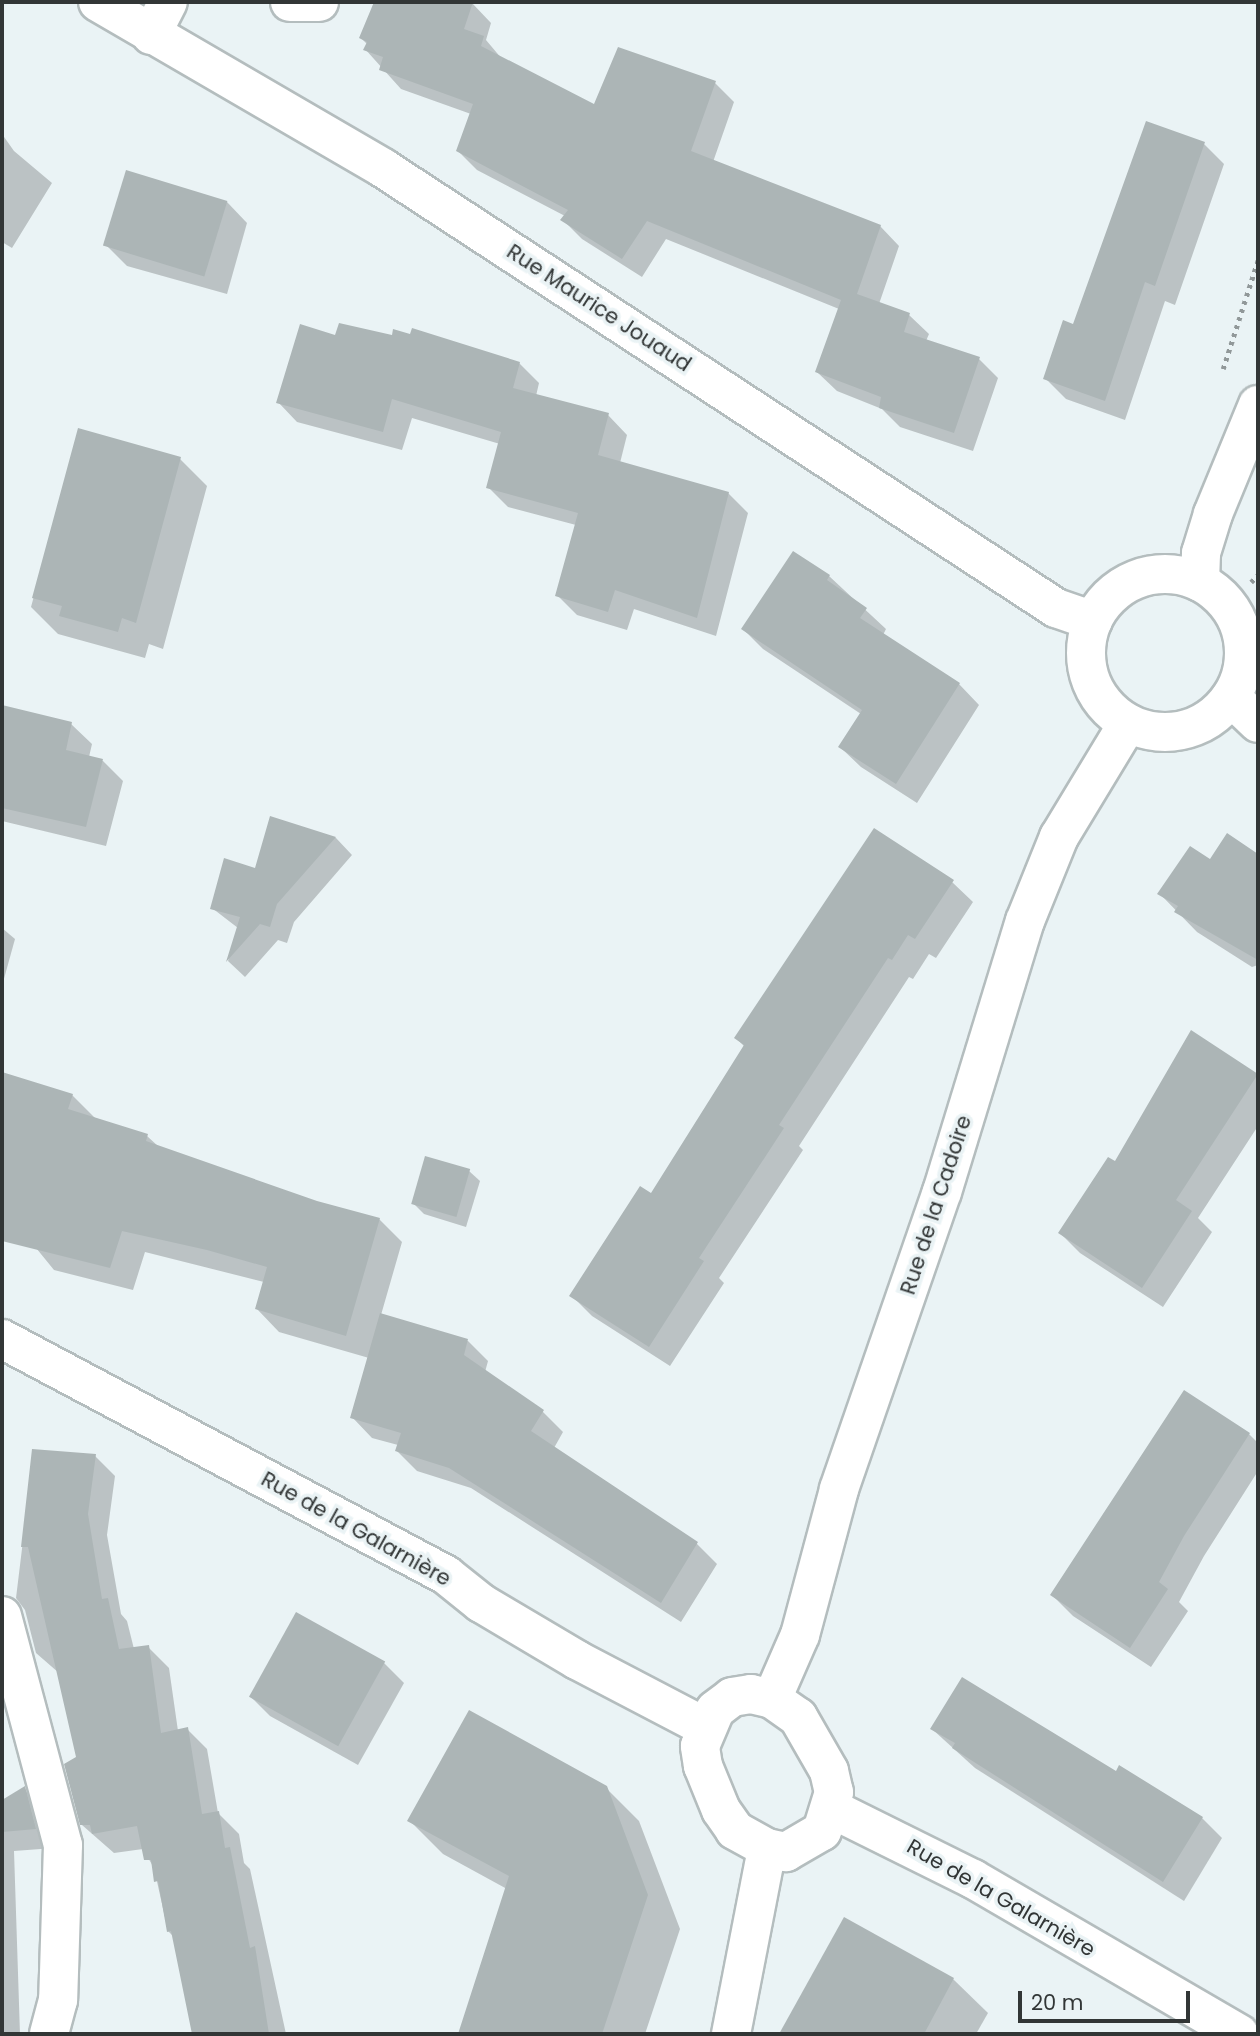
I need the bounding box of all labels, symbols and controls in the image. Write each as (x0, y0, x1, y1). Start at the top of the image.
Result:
street label: Rue Maurice Jouaud (502, 239, 696, 377)
street label: Rue de la Cadoire (895, 1112, 977, 1298)
street label: Rue de la Galarnière (257, 1466, 455, 1592)
street label: Rue de la Galarnière (903, 1834, 1099, 1962)
scale bar (1022, 1976, 1194, 2020)
text: 20 m (1031, 1988, 1084, 2017)

